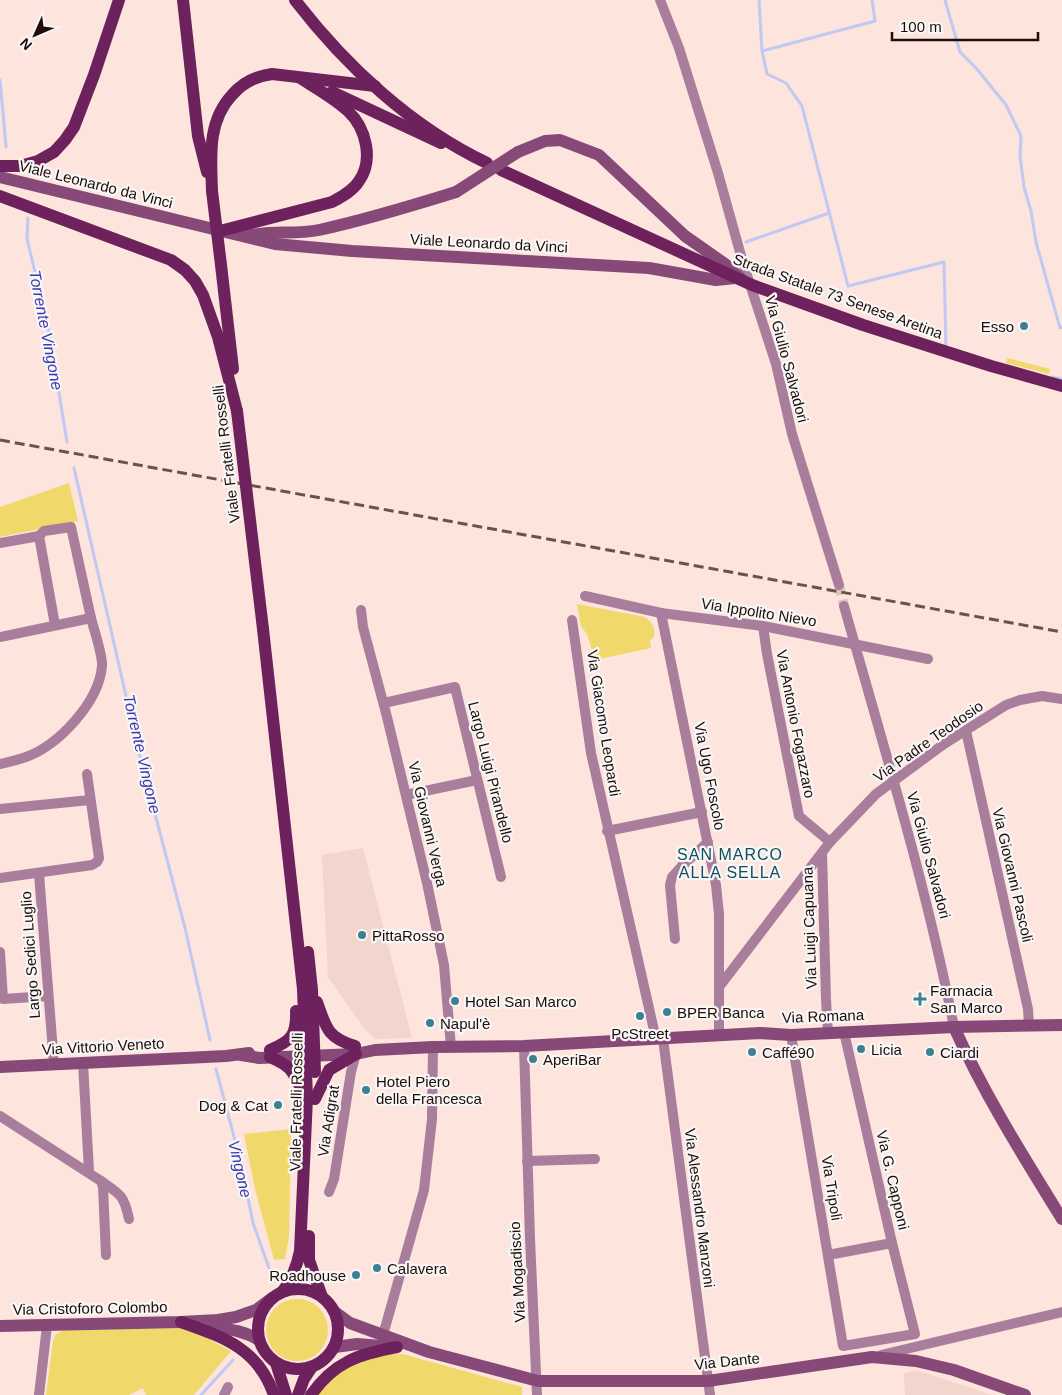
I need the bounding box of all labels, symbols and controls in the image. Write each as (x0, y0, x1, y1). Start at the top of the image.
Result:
north arrow (10, 10, 60, 60)
scale bar (892, 10, 1038, 42)
text: 100 m (900, 18, 942, 35)
text: N (17, 35, 35, 53)
street label: Viale Leonardo da Vinci (17, 157, 175, 211)
street label: Viale Leonardo da Vinci (410, 230, 568, 256)
street label: Strada Statale 73 Senese Aretina (731, 250, 946, 342)
water label: Torrente Vingone (26, 269, 66, 392)
street label: Via Giulio Salvadori (762, 294, 812, 424)
place label: Esso (981, 318, 1014, 335)
marker: Esso (1018, 320, 1030, 332)
street label: Viale Fratelli Rosselli (209, 384, 243, 524)
street label: Via Ippolito Nievo (700, 594, 818, 630)
street label: Via Antonio Fogazzaro (773, 648, 819, 800)
street label: Via Giacomo Leopardi (584, 649, 624, 797)
water label: Torrente Vingone (120, 693, 164, 815)
street label: Via Padre Teodosio (870, 697, 986, 785)
street label: Largo Luigi Pirandello (465, 700, 517, 844)
street label: Via Ugo Foscolo (691, 720, 729, 832)
street label: Via Giovanni Verga (405, 760, 451, 889)
street label: Via Giulio Salvadori (904, 790, 954, 920)
street label: Via Giovanni Pascoli (989, 806, 1037, 944)
district label: SAN MARCO ALLA SELLA (677, 846, 783, 881)
street label: Via Luigi Capuana (798, 866, 820, 989)
street label: Largo Sedici Luglio (17, 891, 43, 1019)
place label: PittaRosso (372, 927, 445, 944)
marker: PittaRosso (356, 929, 368, 941)
place label: Farmacia San Marco (930, 982, 1003, 1016)
place label: Hotel San Marco (465, 993, 577, 1010)
marker: Farmacia San Marco (914, 993, 926, 1005)
marker: Hotel San Marco (449, 995, 461, 1007)
place label: BPER Banca (677, 1004, 765, 1021)
marker: BPER Banca (661, 1006, 673, 1018)
street label: Via Romana (782, 1006, 865, 1026)
marker: PcStreet (634, 1010, 646, 1022)
place label: Napul'è (440, 1015, 490, 1032)
marker: Napul'è (424, 1017, 436, 1029)
place label: PcStreet (611, 1025, 670, 1042)
street label: Viale Fratelli Rosselli (286, 1032, 306, 1172)
street label: Via Vittorio Veneto (41, 1034, 165, 1058)
place label: Licia (871, 1041, 903, 1058)
marker: Licia (855, 1043, 867, 1055)
place label: Caffé90 (762, 1044, 814, 1061)
place label: Ciardi (940, 1044, 979, 1061)
marker: Caffé90 (746, 1046, 758, 1058)
marker: Ciardi (924, 1046, 936, 1058)
place label: AperiBar (543, 1051, 601, 1068)
marker: AperiBar (527, 1053, 539, 1065)
place label: Hotel Piero della Francesca (376, 1073, 483, 1107)
street label: Via Adigrat (314, 1083, 342, 1158)
marker: Hotel Piero della Francesca (360, 1084, 372, 1096)
place label: Dog & Cat (199, 1097, 269, 1114)
marker: Dog & Cat (272, 1099, 284, 1111)
street label: Via Alessandro Manzoni (682, 1127, 718, 1289)
street label: Via G. Capponi (873, 1129, 913, 1231)
water label: Vingone (225, 1139, 255, 1199)
street label: Via Tripoli (818, 1154, 846, 1222)
street label: Via Mogadiscio (506, 1221, 528, 1323)
place label: Calavera (387, 1260, 448, 1277)
marker: Calavera (371, 1262, 383, 1274)
place label: Roadhouse (269, 1267, 346, 1284)
marker: Roadhouse (350, 1269, 362, 1281)
street label: Via Cristoforo Colombo (12, 1298, 168, 1318)
street label: Via Dante (693, 1349, 761, 1373)

